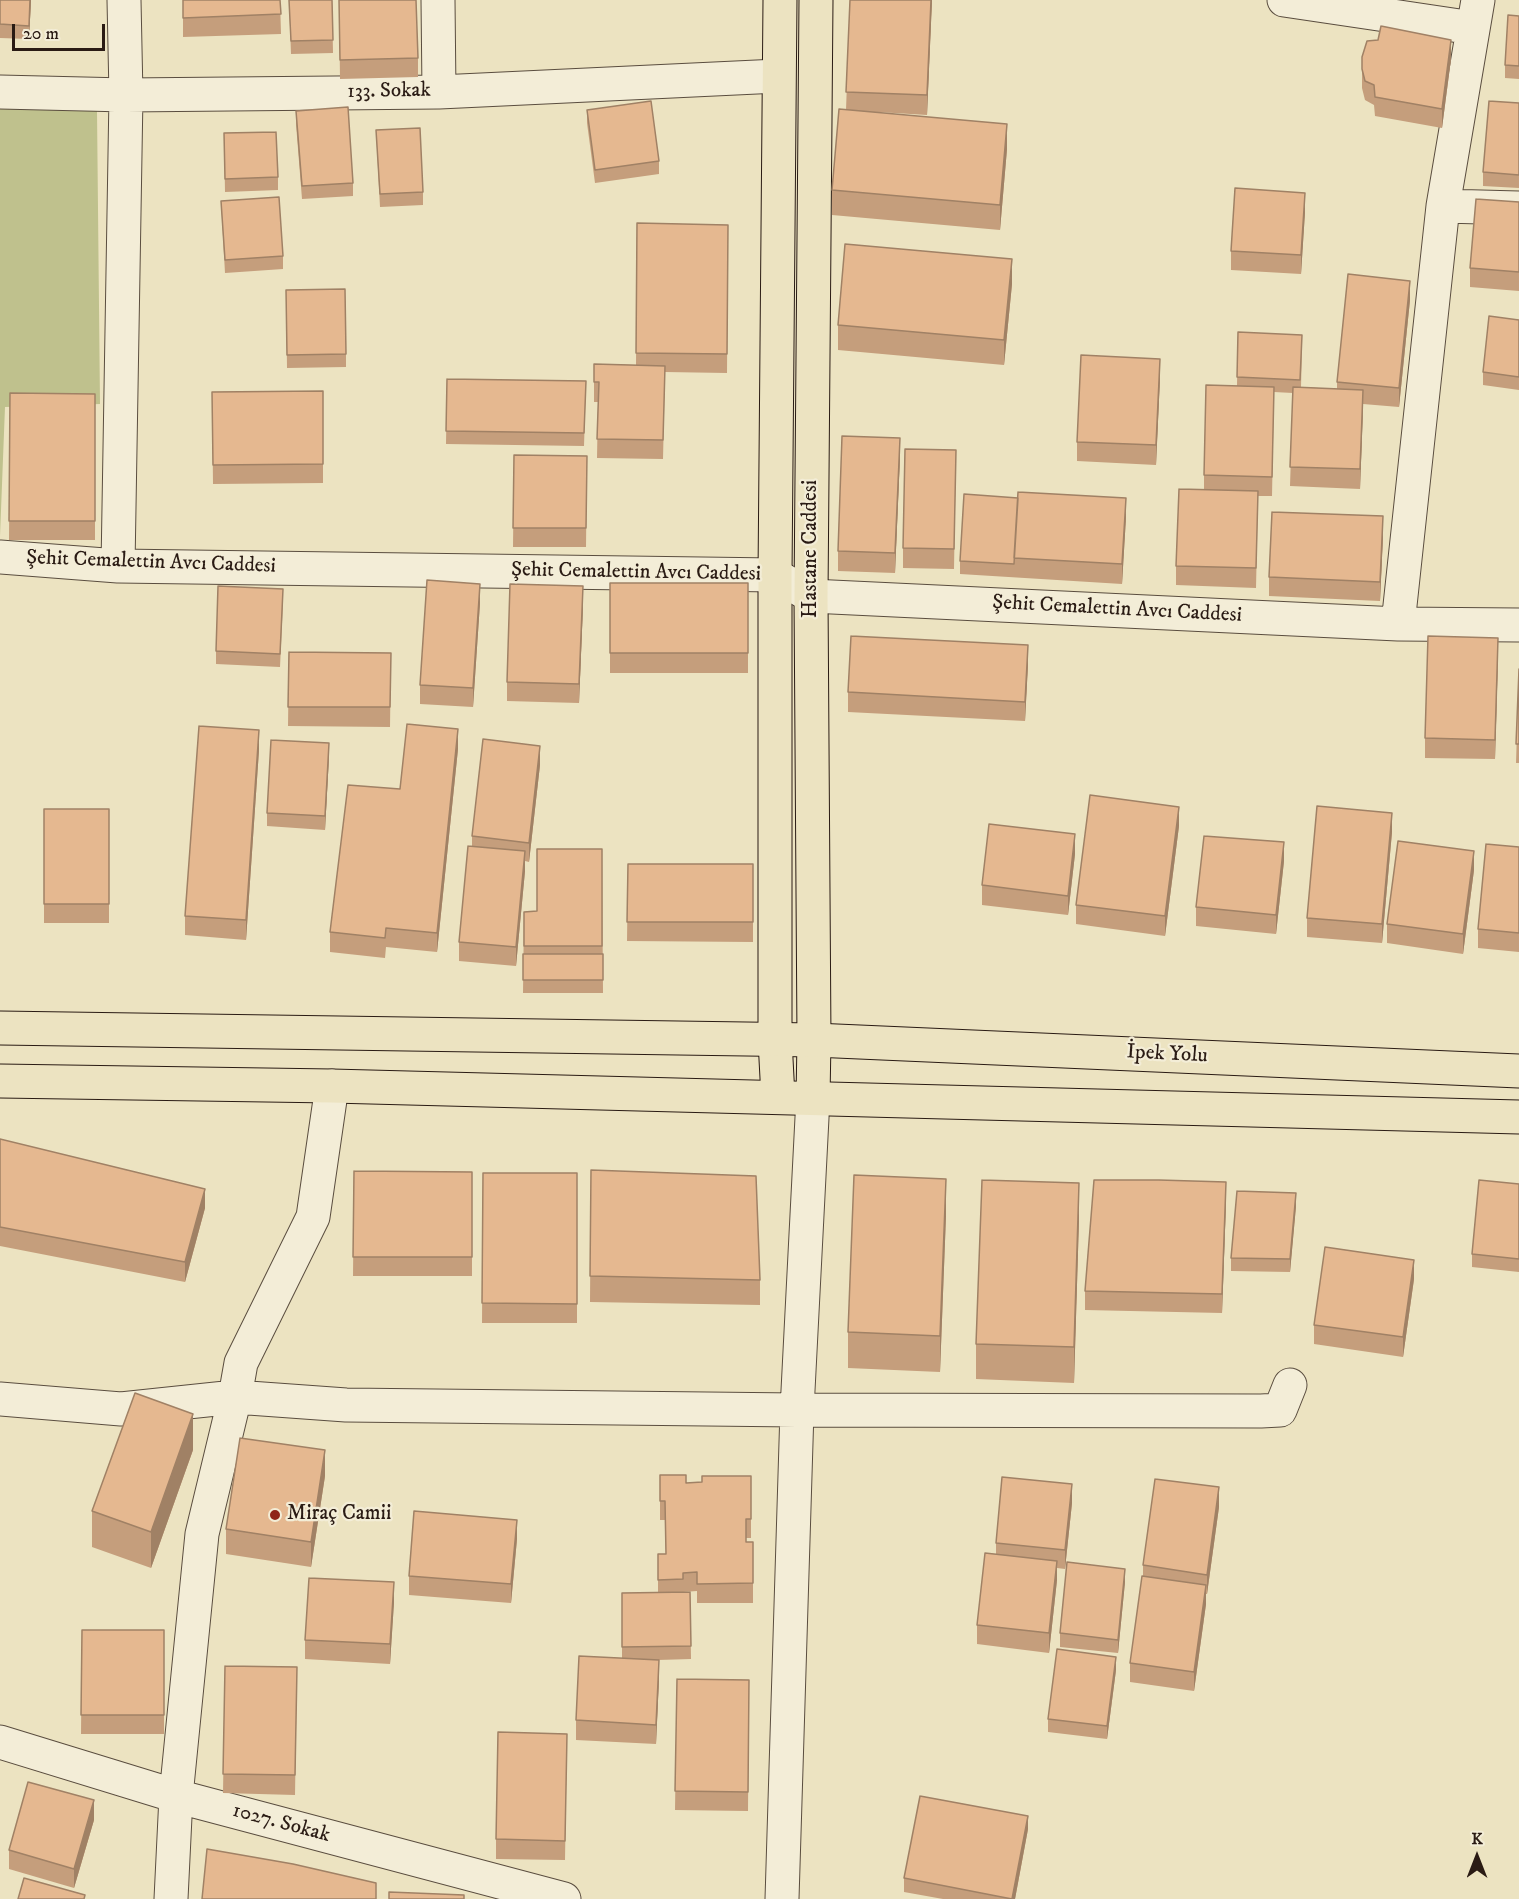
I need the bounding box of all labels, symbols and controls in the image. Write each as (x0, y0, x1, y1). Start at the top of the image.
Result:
scale bar (15, 12, 108, 50)
text: 20 m (23, 23, 59, 45)
street label: 133. Sokak (347, 79, 431, 105)
street label: Hastane Caddesi (799, 480, 825, 618)
street label: Şehit Cemalettin Avcı Caddesi (26, 546, 276, 580)
street label: Şehit Cemalettin Avcı Caddesi (511, 558, 761, 588)
street label: Şehit Cemalettin Avcı Caddesi (992, 591, 1242, 629)
street label: İpek Yolu (1126, 1040, 1208, 1070)
place label: Miraç Camii (287, 1502, 391, 1528)
marker: Miraç Camii (268, 1508, 282, 1522)
street label: 1027. Sokak (229, 1799, 333, 1849)
north arrow (1447, 1827, 1507, 1887)
text: K (1471, 1829, 1483, 1849)

